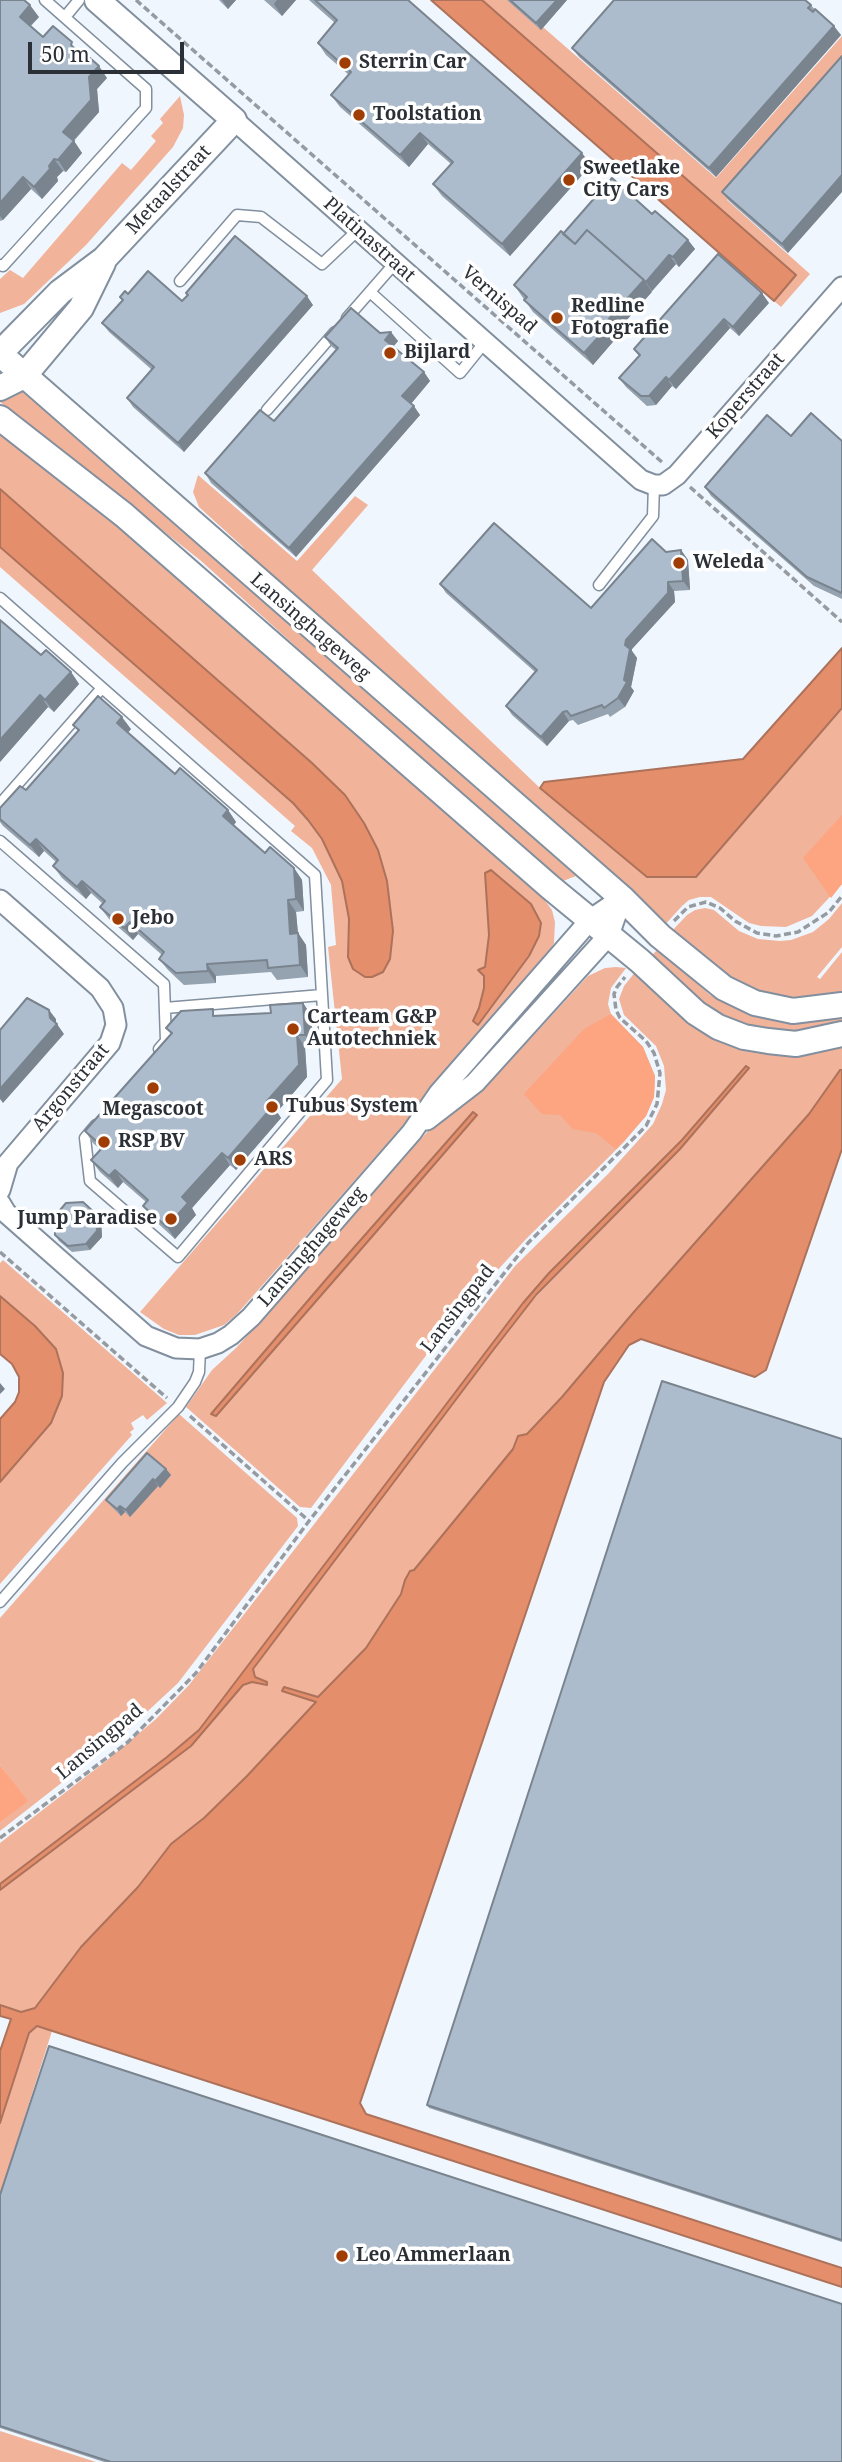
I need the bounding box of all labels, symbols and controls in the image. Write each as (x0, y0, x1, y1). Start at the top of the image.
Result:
scale bar (32, 28, 187, 72)
text: 50 m (41, 40, 90, 68)
place label: Sterrin Car (359, 52, 467, 74)
marker: Sterrin Car (337, 55, 353, 71)
place label: Toolstation (373, 104, 482, 126)
marker: Toolstation (351, 107, 367, 123)
street label: Metaalstraat (122, 141, 216, 239)
place label: Sweetlake City Cars (583, 158, 680, 202)
marker: Sweetlake City Cars (561, 172, 577, 188)
street label: Platinastraat (318, 193, 420, 287)
street label: Vernispad (457, 261, 541, 339)
place label: Redline Fotografie (571, 296, 669, 340)
marker: Redline Fotografie (549, 310, 565, 326)
place label: Bijlard (404, 342, 470, 364)
marker: Bijlard (382, 345, 398, 361)
street label: Koperstraat (702, 348, 790, 444)
place label: Weleda (693, 552, 764, 574)
marker: Weleda (671, 555, 687, 571)
street label: Lansinghageweg (245, 569, 375, 685)
place label: Jebo (132, 908, 174, 930)
marker: Jebo (110, 911, 126, 927)
place label: Carteam G&P Autotechniek (307, 1007, 437, 1051)
marker: Carteam G&P Autotechniek (285, 1021, 301, 1037)
street label: Argonstraat (28, 1039, 114, 1137)
marker: Megascoot (145, 1080, 161, 1096)
place label: Tubus System (286, 1096, 418, 1118)
place label: Megascoot (102, 1099, 204, 1121)
marker: Tubus System (264, 1099, 280, 1115)
place label: RSP BV (118, 1131, 185, 1153)
marker: RSP BV (96, 1134, 112, 1150)
place label: ARS (254, 1149, 293, 1171)
marker: ARS (232, 1152, 248, 1168)
street label: Lansinghageweg (254, 1182, 370, 1312)
place label: Jump Paradise (17, 1208, 157, 1230)
marker: Jump Paradise (163, 1211, 179, 1227)
street label: Lansingpad (416, 1260, 500, 1358)
street label: Lansingpad (52, 1699, 148, 1785)
place label: Leo Ammerlaan (356, 2245, 511, 2267)
marker: Leo Ammerlaan (334, 2248, 350, 2264)

